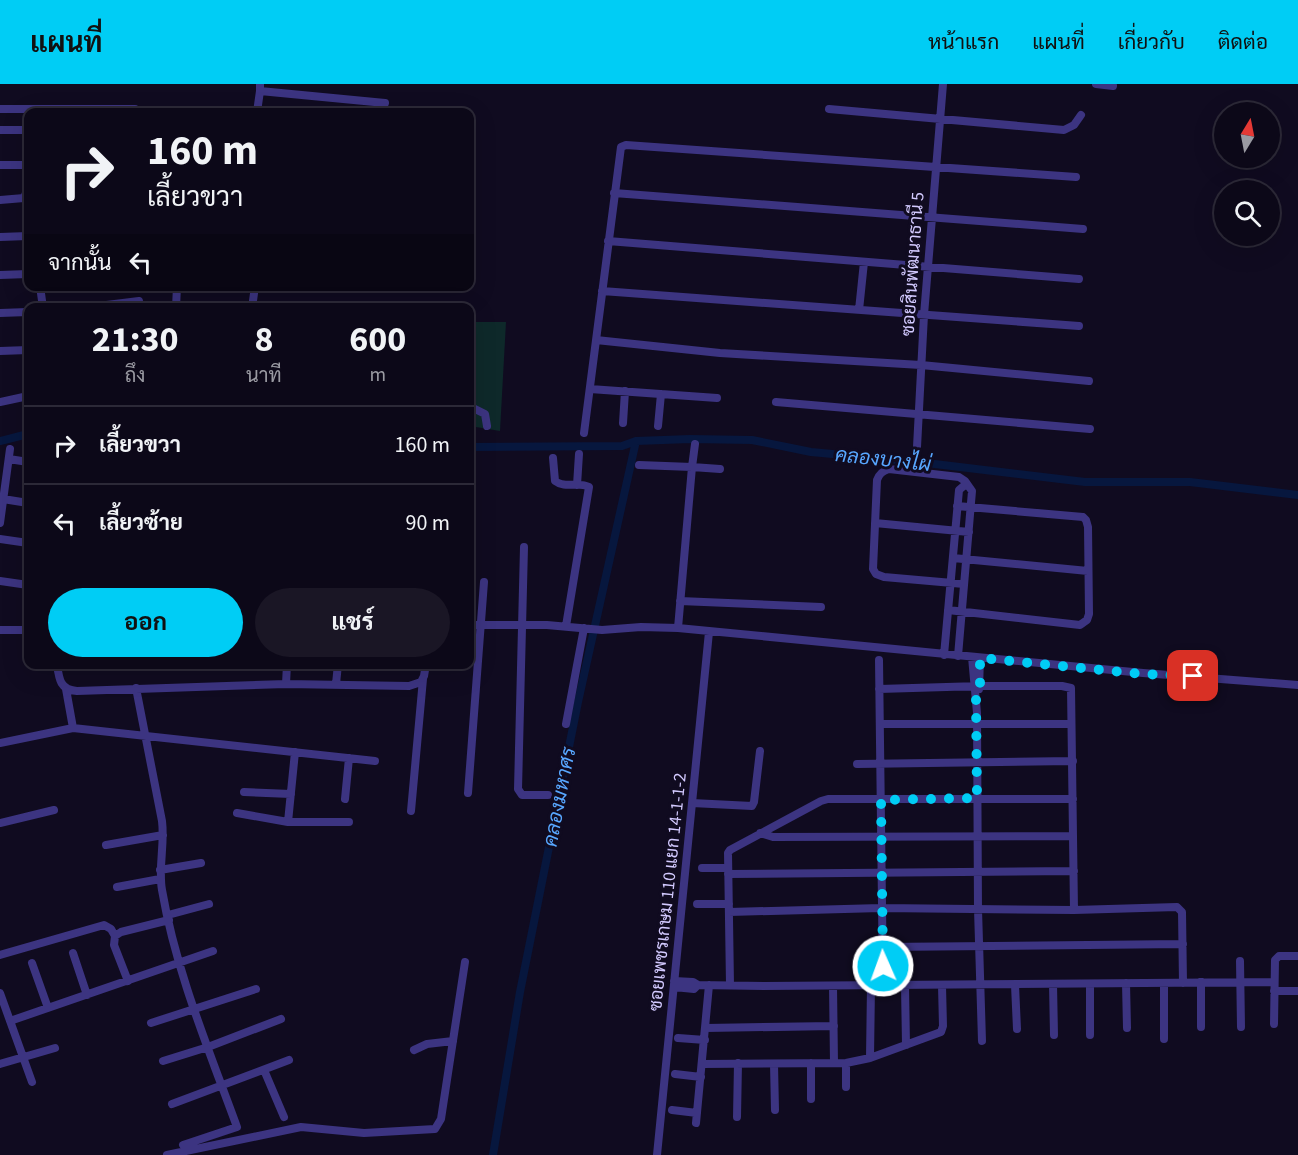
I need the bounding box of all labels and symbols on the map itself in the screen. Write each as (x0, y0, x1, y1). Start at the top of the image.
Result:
north arrow (1214, 102, 1280, 168)
street label: ซอยสินพัฒนาธานี 5 (894, 191, 931, 337)
water label: คลองบางไผ่ (834, 441, 933, 479)
pin (1167, 650, 1218, 701)
water label: คลองมหาศร (537, 744, 584, 849)
street label: ซอยเพชรเกษม 110 แยก 14-1-1-2 (643, 772, 693, 1012)
position arrow (851, 934, 915, 998)

